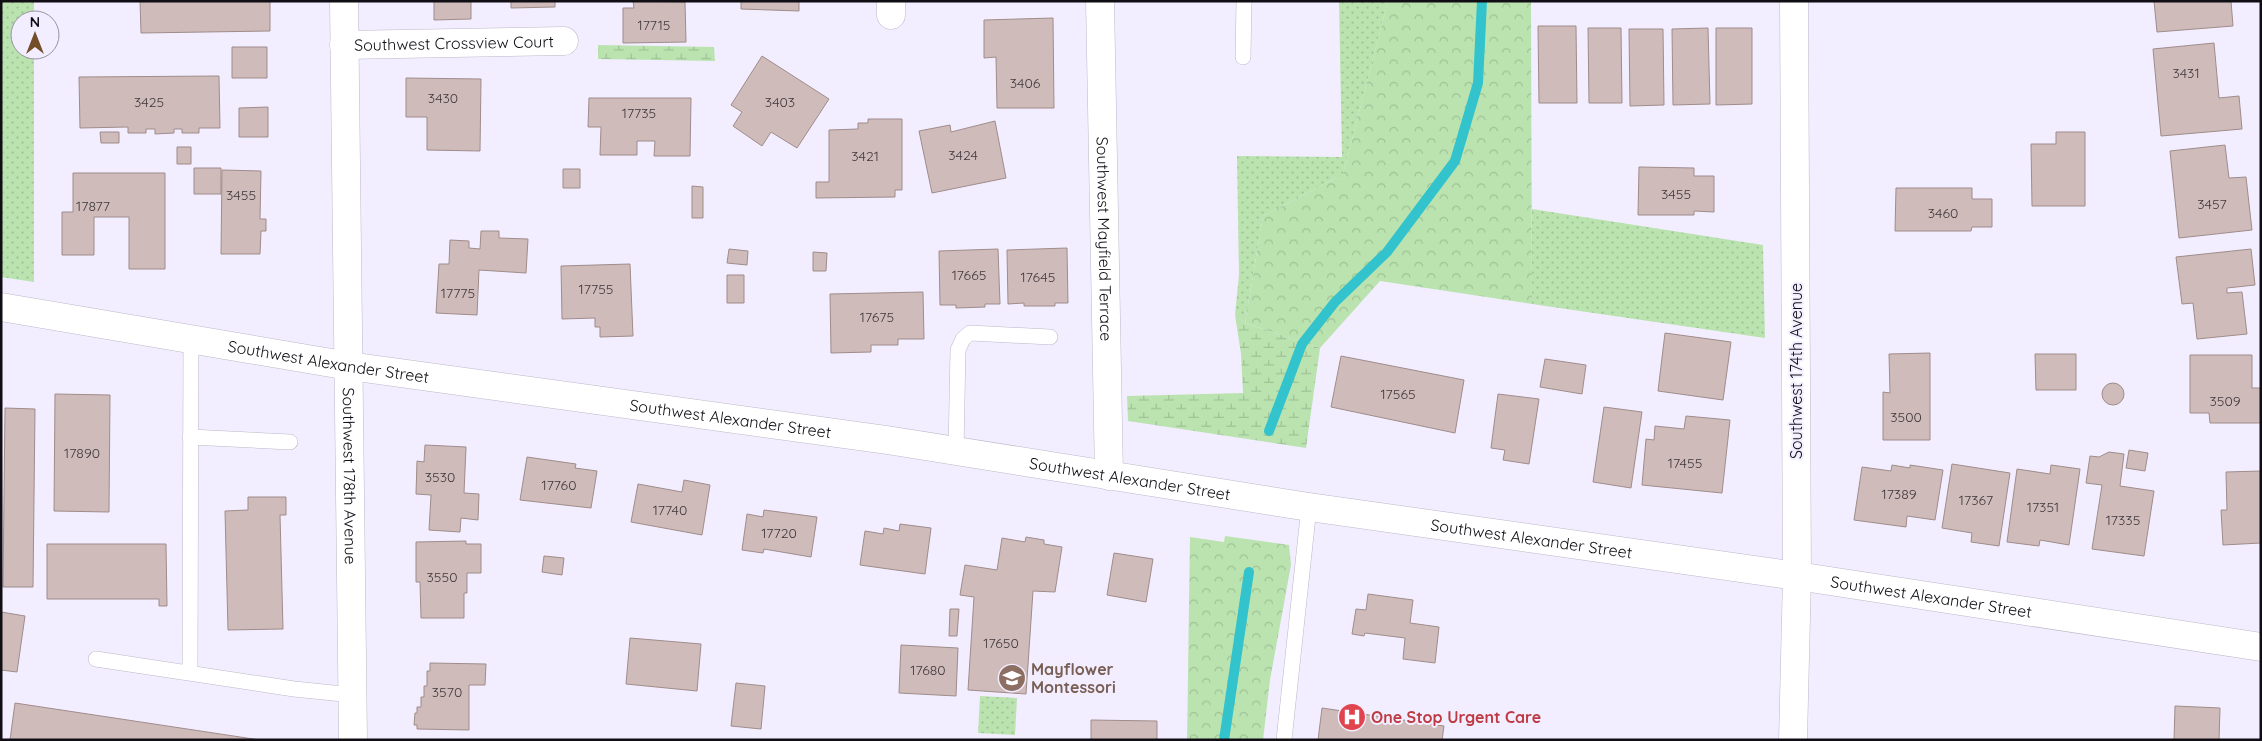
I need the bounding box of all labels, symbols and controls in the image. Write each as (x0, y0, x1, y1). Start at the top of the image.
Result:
north arrow (10, 10, 60, 60)
text: N (30, 13, 40, 31)
house number: 17715 (637, 16, 671, 34)
street label: Southwest Crossview Court (354, 31, 554, 55)
house number: 3431 (2172, 64, 2200, 82)
house number: 3406 (1010, 74, 1041, 92)
house number: 3430 (428, 89, 458, 107)
house number: 3425 (134, 93, 164, 111)
house number: 3403 (765, 93, 795, 111)
house number: 17735 (622, 104, 656, 122)
street label: Southwest Mayfield Terrace (1093, 136, 1116, 341)
house number: 3424 (948, 146, 978, 164)
house number: 3421 (851, 147, 879, 165)
house number: 3455 (1661, 185, 1691, 203)
house number: 3455 (226, 186, 256, 204)
house number: 3457 (2197, 195, 2227, 213)
house number: 17877 (76, 197, 110, 215)
house number: 3460 (1928, 204, 1958, 222)
house number: 17665 (952, 266, 986, 284)
house number: 17645 (1021, 268, 1055, 286)
house number: 17755 (579, 280, 613, 298)
street label: Southwest 174th Avenue (1786, 283, 1806, 459)
house number: 17775 (441, 284, 475, 302)
house number: 17675 (860, 308, 894, 326)
street label: Southwest Alexander Street (226, 336, 430, 387)
house number: 17565 (1380, 385, 1416, 403)
street label: Southwest 178th Avenue (339, 387, 361, 565)
house number: 3509 (2209, 392, 2241, 410)
street label: Southwest Alexander Street (628, 395, 833, 442)
house number: 3500 (1890, 408, 1922, 426)
house number: 17890 (64, 444, 100, 462)
street label: Southwest Alexander Street (1028, 453, 1232, 504)
house number: 17455 (1668, 454, 1702, 472)
house number: 3530 (425, 468, 455, 486)
house number: 17760 (542, 476, 577, 494)
house number: 17389 (1881, 485, 1917, 503)
house number: 17367 (1959, 491, 1993, 509)
house number: 17351 (2027, 498, 2059, 516)
house number: 17740 (653, 501, 687, 519)
house number: 17335 (2106, 511, 2140, 529)
street label: Southwest Alexander Street (1429, 514, 1634, 563)
house number: 17720 (761, 524, 797, 542)
house number: 3550 (427, 568, 457, 586)
street label: Southwest Alexander Street (1829, 571, 2033, 622)
house number: 17650 (983, 634, 1019, 652)
place label: Mayflower Montessori (1031, 659, 1116, 697)
house number: 17680 (910, 661, 946, 679)
school or university icon: Mayflower Montessori (997, 663, 1027, 693)
house number: 3570 (432, 683, 462, 701)
hospital icon: One Stop Urgent Care (1337, 702, 1367, 732)
place label: One Stop Urgent Care (1371, 707, 1541, 727)

